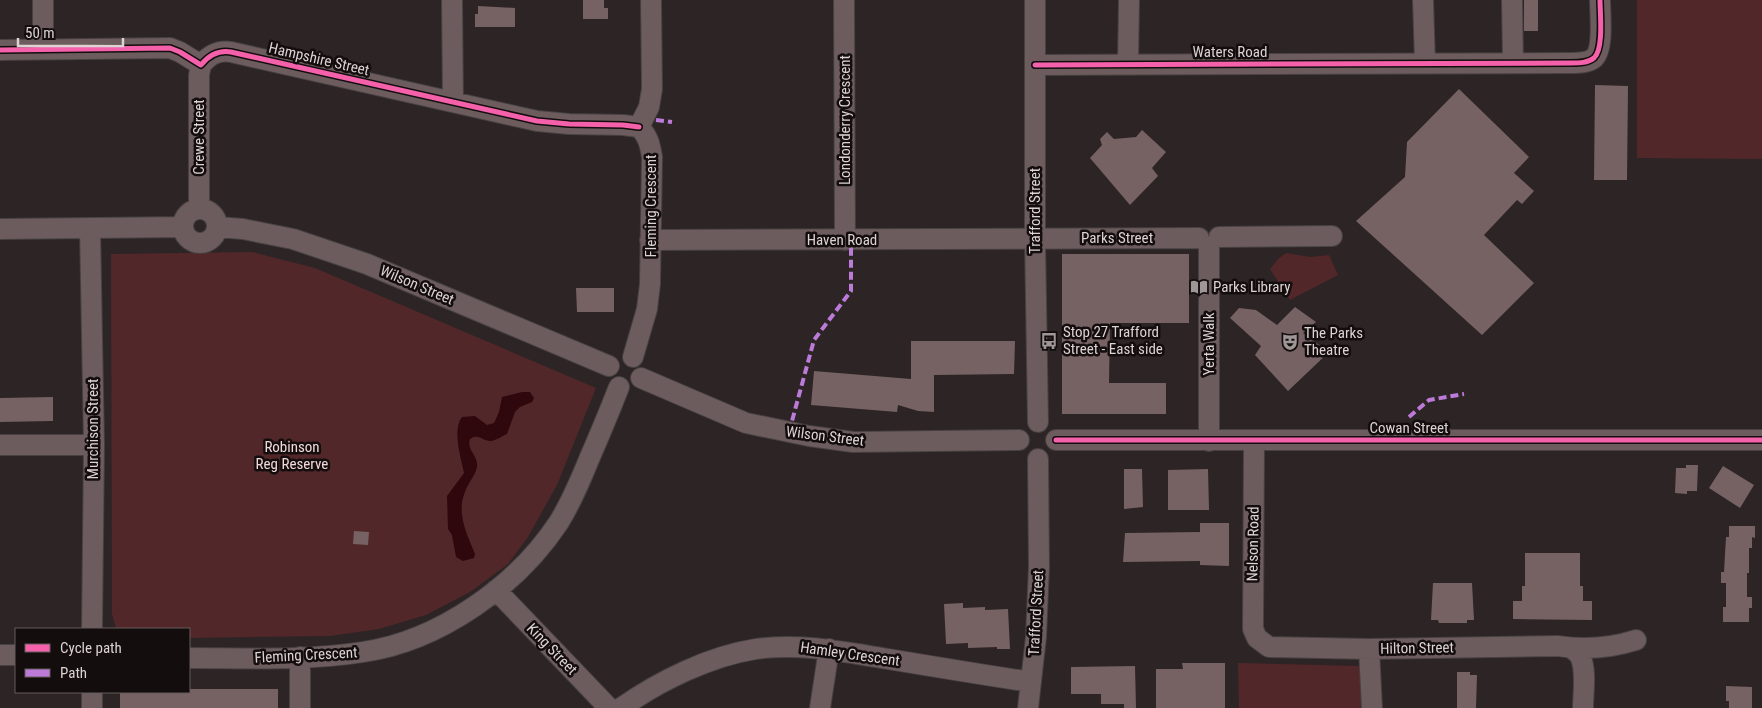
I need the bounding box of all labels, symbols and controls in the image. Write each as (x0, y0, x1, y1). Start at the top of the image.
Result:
scale bar (18, 15, 122, 47)
text: 50 m (25, 24, 55, 42)
street label: Hampshire Street (267, 39, 371, 79)
street label: Waters Road (1193, 43, 1267, 61)
street label: Londonderry Crescent (836, 55, 854, 185)
street label: Crewe Street (190, 99, 208, 175)
street label: Fleming Crescent (642, 154, 660, 258)
street label: Trafford Street (1026, 168, 1044, 254)
street label: Parks Street (1081, 229, 1153, 247)
street label: Haven Road (807, 231, 877, 249)
street label: Wilson Street (377, 261, 457, 309)
library icon: Parks Library (1189, 277, 1209, 297)
place label: Parks Library (1213, 278, 1290, 296)
street label: Yerta Walk (1200, 312, 1218, 376)
place label: Stop 27 Trafford Street - East side (1063, 323, 1163, 358)
place label: The Parks Theatre (1304, 324, 1363, 359)
bus stop icon: Stop 27 Trafford Street - East side (1039, 331, 1059, 351)
theatre icon: The Parks Theatre (1280, 332, 1300, 352)
street label: Murchison Street (84, 379, 102, 479)
street label: Cowan Street (1370, 419, 1448, 437)
street label: Wilson Street (785, 422, 865, 450)
park label: Robinson Reg Reserve (256, 438, 328, 473)
street label: Nelson Road (1243, 506, 1263, 582)
street label: Trafford Street (1025, 569, 1047, 657)
street label: King Street (523, 619, 581, 679)
legend (15, 628, 190, 693)
street label: Hamley Crescent (799, 638, 901, 670)
street label: Hilton Street (1380, 638, 1454, 658)
text: Cycle path (60, 639, 122, 657)
street label: Fleming Crescent (254, 643, 358, 667)
text: Path (60, 664, 87, 682)

